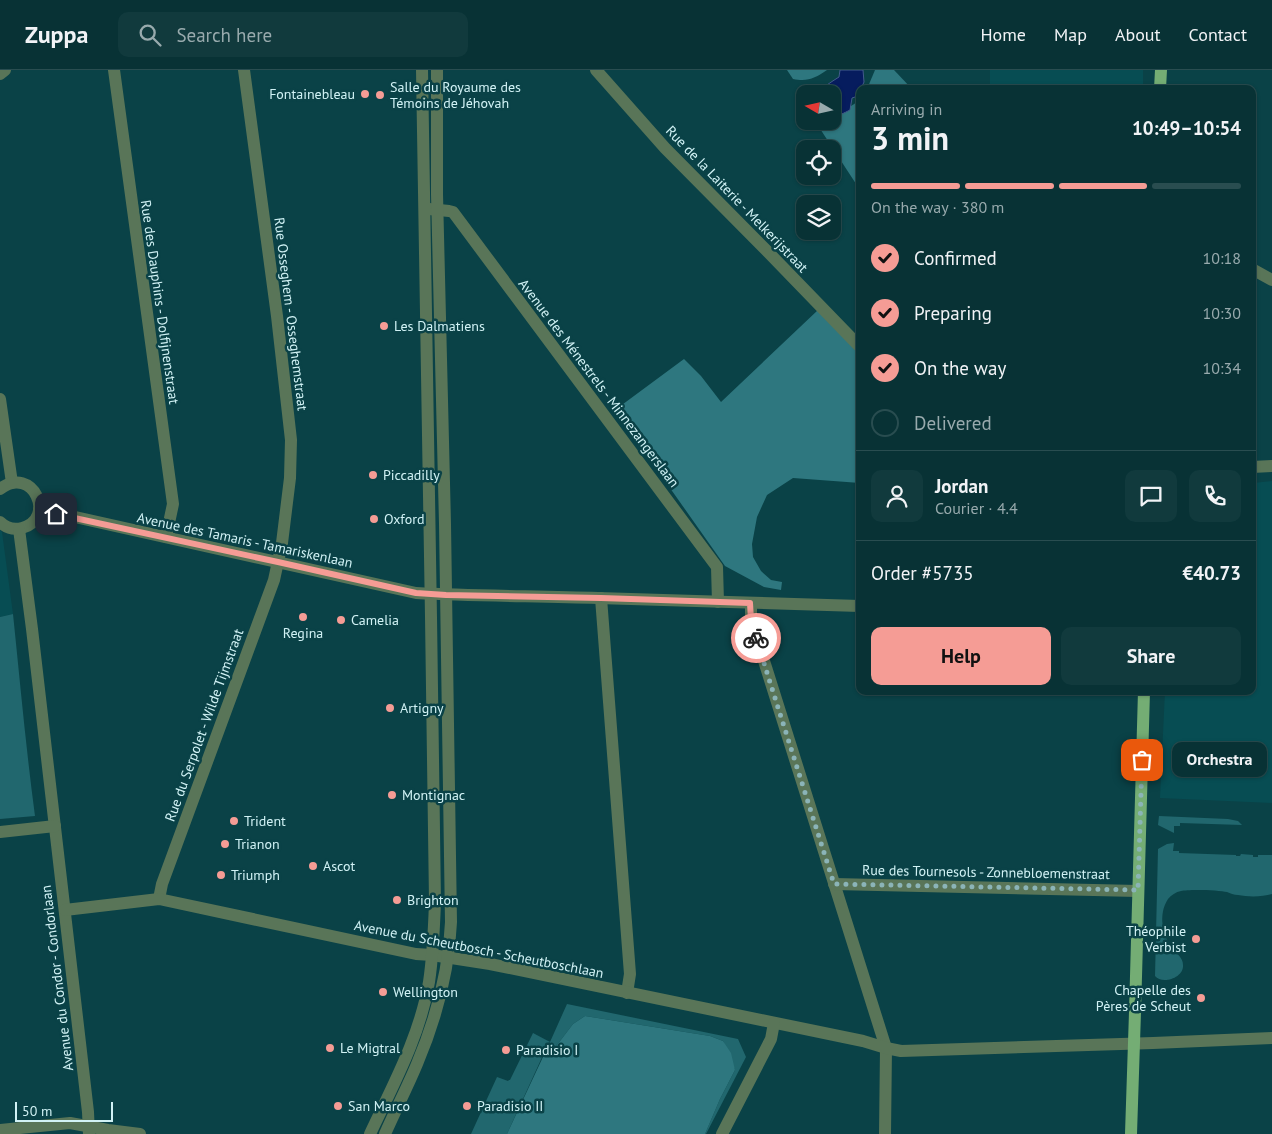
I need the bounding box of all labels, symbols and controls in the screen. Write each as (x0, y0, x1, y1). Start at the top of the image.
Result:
search box (118, 12, 468, 57)
text: Zuppa (25, 19, 88, 50)
icon: search (136, 21, 164, 49)
text: Search here (176, 23, 272, 47)
text: Home (980, 23, 1026, 46)
text: Map (1054, 23, 1087, 46)
text: About (1115, 23, 1161, 46)
text: Contact (1189, 23, 1247, 46)
place label: Salle du Royaume des Témoins de Jéhovah (390, 78, 521, 112)
place label: Fontainebleau (269, 85, 355, 103)
north arrow (796, 85, 841, 130)
map controls (796, 85, 841, 240)
marker: Fontainebleau (359, 88, 371, 100)
marker: Salle du Royaume des Témoins de Jéhovah (374, 89, 386, 101)
text: Arriving in (871, 99, 942, 119)
text: 10:49–10:54 (1132, 116, 1241, 140)
text: 3 min (871, 117, 949, 159)
street label: Rue de la Laiterie - Melkerijstraat (662, 122, 812, 276)
button: locate (796, 140, 841, 185)
button: layers (796, 195, 841, 240)
text: On the way · 380 m (871, 197, 1004, 217)
street label: Rue des Dauphins - Dolfijnenstraat (137, 199, 183, 405)
street label: Rue Osseghem - Osseghemstraat (270, 216, 312, 412)
icon: check (871, 244, 899, 272)
text: Confirmed (914, 246, 997, 270)
text: 10:18 (1203, 248, 1241, 268)
street label: Avenue des Ménestrels - Minnezangerslaan (515, 275, 683, 491)
icon: check (871, 299, 899, 327)
text: Preparing (914, 301, 992, 325)
text: 10:30 (1203, 303, 1241, 323)
place label: Les Dalmatiens (394, 317, 485, 335)
marker: Les Dalmatiens (378, 320, 390, 332)
icon: check (871, 354, 899, 382)
text: On the way (914, 356, 1006, 380)
text: 10:34 (1203, 358, 1241, 378)
text: Delivered (914, 411, 992, 435)
place label: Piccadilly (383, 466, 440, 484)
marker: Piccadilly (367, 469, 379, 481)
button: person (871, 470, 923, 522)
button: chat (1125, 470, 1177, 522)
button: phone (1189, 470, 1241, 522)
text: Jordan (935, 474, 988, 498)
pin (35, 493, 77, 535)
text: Courier · 4.4 (935, 498, 1018, 518)
icon: home (42, 500, 70, 528)
street label: Avenue des Tamaris - Tamariskenlaan (136, 508, 354, 572)
place label: Oxford (384, 510, 424, 528)
marker: Oxford (368, 513, 380, 525)
text: Order #5735 (871, 561, 974, 585)
text: €40.73 (1182, 561, 1241, 585)
marker: Regina (297, 611, 309, 623)
place label: Camelia (351, 611, 399, 629)
courier (731, 613, 781, 663)
marker: Camelia (335, 614, 347, 626)
place label: Regina (283, 624, 323, 642)
icon: bike (742, 624, 770, 652)
street label: Rue du Serpolet - Wilde Tijmstraat (161, 626, 247, 824)
button: Help (871, 627, 1051, 685)
button: Share (1061, 627, 1241, 685)
place label: Artigny (400, 699, 444, 717)
marker: Artigny (384, 702, 396, 714)
pin (1121, 739, 1163, 781)
callout: Orchestra (1172, 742, 1267, 778)
icon: bag (1128, 746, 1156, 774)
text: Orchestra (1186, 749, 1253, 769)
place label: Montignac (402, 786, 465, 804)
marker: Montignac (386, 789, 398, 801)
place label: Trident (244, 812, 286, 830)
marker: Trident (228, 815, 240, 827)
place label: Trianon (235, 835, 280, 853)
marker: Trianon (219, 838, 231, 850)
place label: Ascot (323, 857, 356, 875)
marker: Ascot (307, 860, 319, 872)
street label: Rue des Tournesols - Zonnebloemenstraat (862, 861, 1110, 883)
place label: Triumph (231, 866, 280, 884)
marker: Triumph (215, 869, 227, 881)
street label: Avenue du Condor - Condorlaan (37, 884, 77, 1072)
place label: Brighton (407, 891, 459, 909)
marker: Brighton (391, 894, 403, 906)
street label: Avenue du Scheutbosch - Scheutboschlaan (353, 916, 605, 982)
place label: Théophile Verbist (1126, 922, 1186, 956)
marker: Théophile Verbist (1190, 933, 1202, 945)
place label: Chapelle des Pères de Scheut (1096, 981, 1191, 1015)
place label: Wellington (393, 983, 458, 1001)
marker: Wellington (377, 986, 389, 998)
marker: Chapelle des Pères de Scheut (1195, 992, 1207, 1004)
place label: Le Migtral (340, 1039, 400, 1057)
place label: Paradisio I (516, 1041, 578, 1059)
marker: Le Migtral (324, 1042, 336, 1054)
marker: Paradisio I (500, 1044, 512, 1056)
place label: San Marco (348, 1097, 410, 1115)
place label: Paradisio II (477, 1097, 543, 1115)
scale bar (15, 1099, 112, 1122)
marker: San Marco (332, 1100, 344, 1112)
marker: Paradisio II (461, 1100, 473, 1112)
text: 50 m (22, 1102, 52, 1120)

